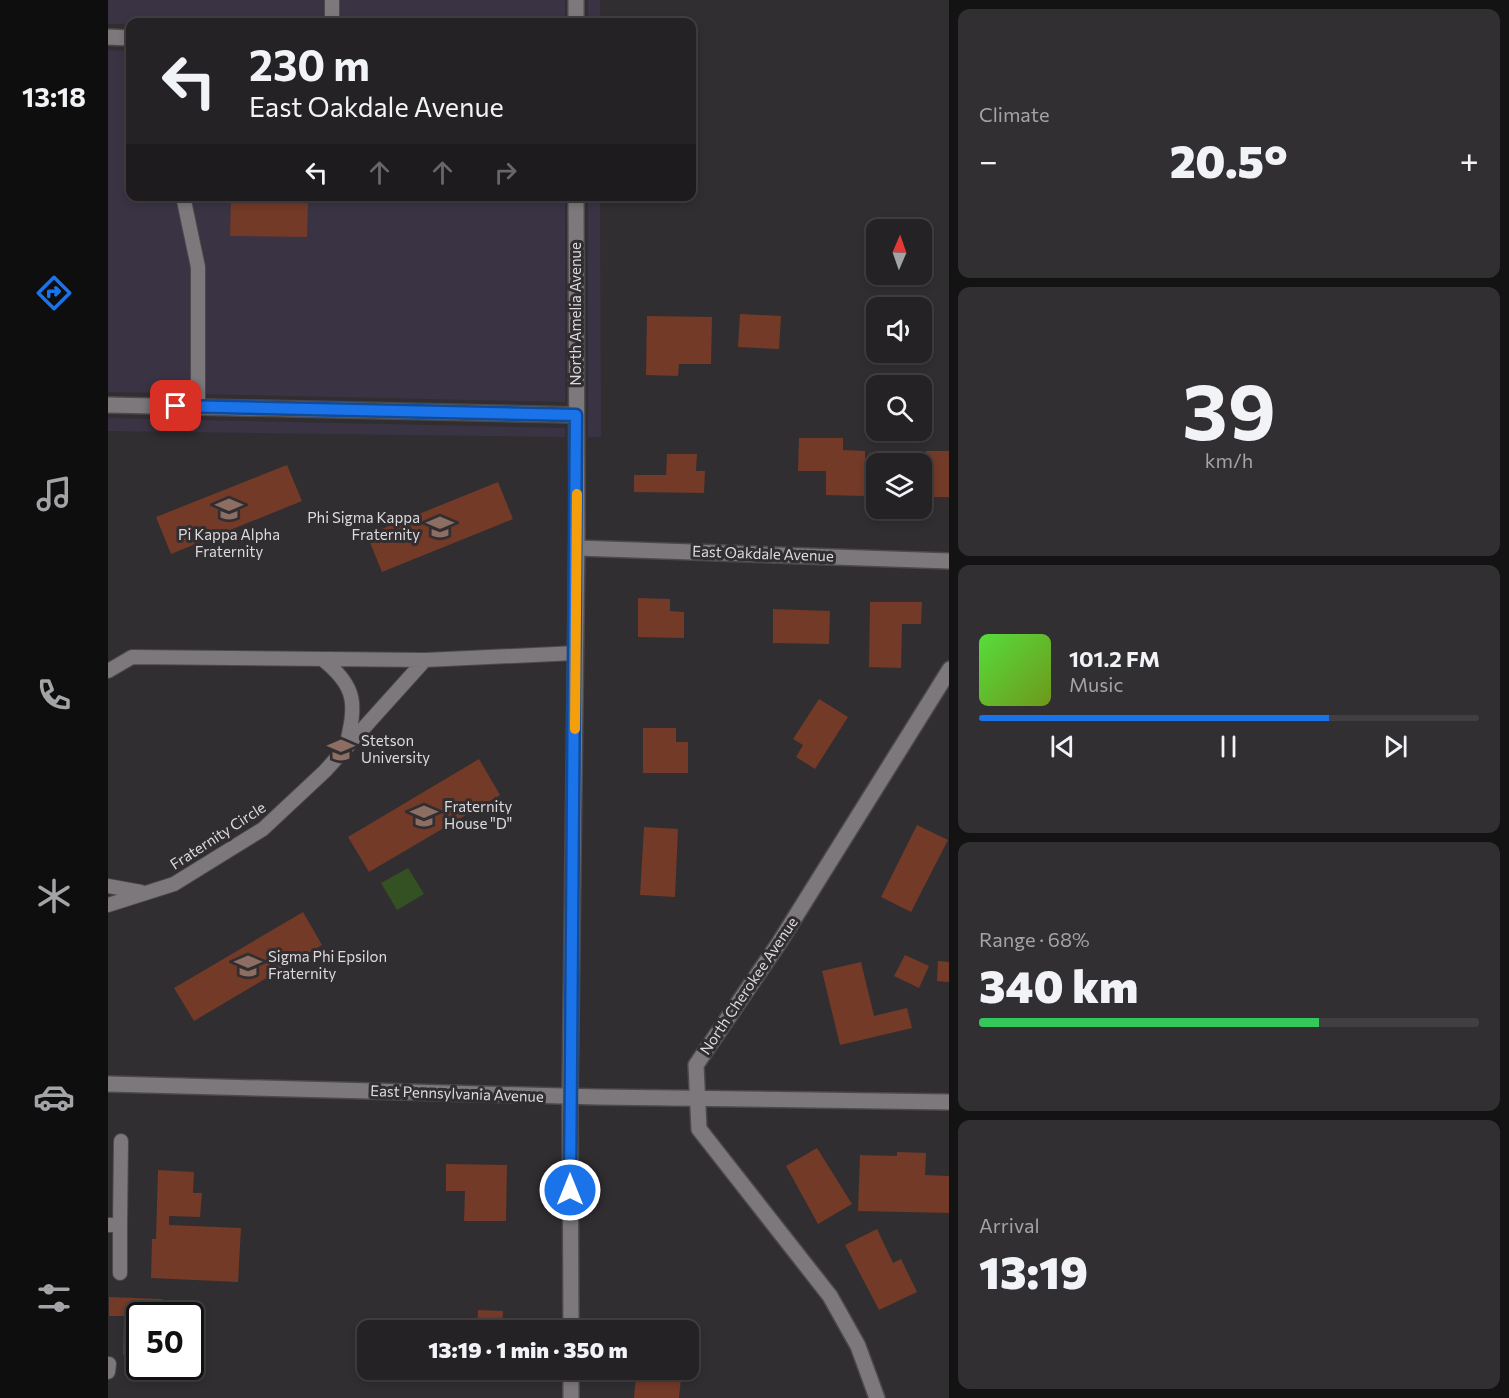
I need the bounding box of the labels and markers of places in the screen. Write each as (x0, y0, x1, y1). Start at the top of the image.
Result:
pin (150, 380, 201, 431)
school or university icon: Pi Kappa Alpha Fraternity (214, 494, 244, 524)
place label: Phi Sigma Kappa Fraternity (307, 508, 420, 543)
school or university icon: Phi Sigma Kappa Fraternity (425, 512, 455, 542)
place label: Pi Kappa Alpha Fraternity (178, 525, 280, 560)
place label: Stetson University (361, 731, 430, 766)
school or university icon: Stetson University (326, 735, 356, 765)
place label: Fraternity House "D" (444, 797, 513, 832)
school or university icon: Fraternity House "D" (409, 801, 439, 831)
place label: Sigma Phi Epsilon Fraternity (268, 947, 387, 982)
school or university icon: Sigma Phi Epsilon Fraternity (233, 951, 263, 981)

